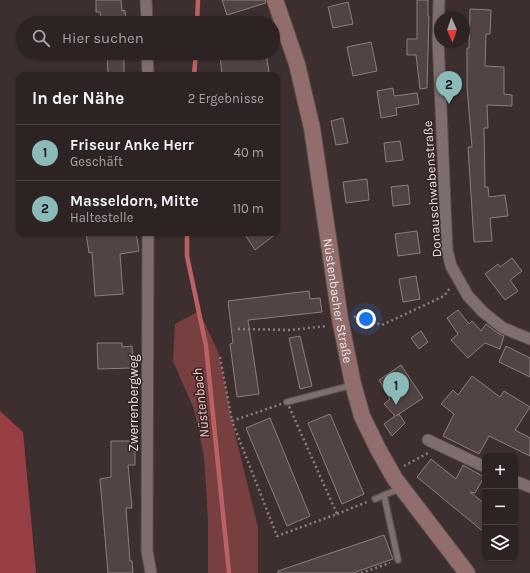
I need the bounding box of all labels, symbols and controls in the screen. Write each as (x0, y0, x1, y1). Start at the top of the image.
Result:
north arrow (434, 12, 470, 48)
search box (16, 16, 280, 60)
icon: search (30, 27, 52, 49)
text: Hier suchen (62, 29, 144, 47)
pin: 2 (436, 71, 462, 104)
text: In der Nähe (32, 88, 124, 108)
text: 2 Ergebnisse (188, 91, 264, 106)
street label: Donauschwabenstraße (420, 120, 444, 258)
text: Friseur Anke Herr (70, 136, 194, 154)
text: 1 (43, 145, 47, 160)
text: 40 m (234, 145, 264, 160)
text: Geschäft (70, 154, 123, 169)
text: Masseldorn, Mitte (70, 192, 199, 210)
text: 2 (41, 201, 49, 216)
text: 110 m (232, 201, 264, 216)
text: Haltestelle (70, 210, 133, 225)
street label: Nüstenbacher Straße (321, 237, 356, 365)
your location (356, 309, 376, 329)
street label: Zwerrenbergweg (126, 354, 141, 452)
water label: Nüstenbach (189, 367, 213, 439)
pin: 1 (383, 372, 409, 405)
map controls (482, 453, 518, 561)
button: + (482, 453, 518, 489)
button: − (482, 489, 518, 525)
button: layers (482, 525, 518, 561)

